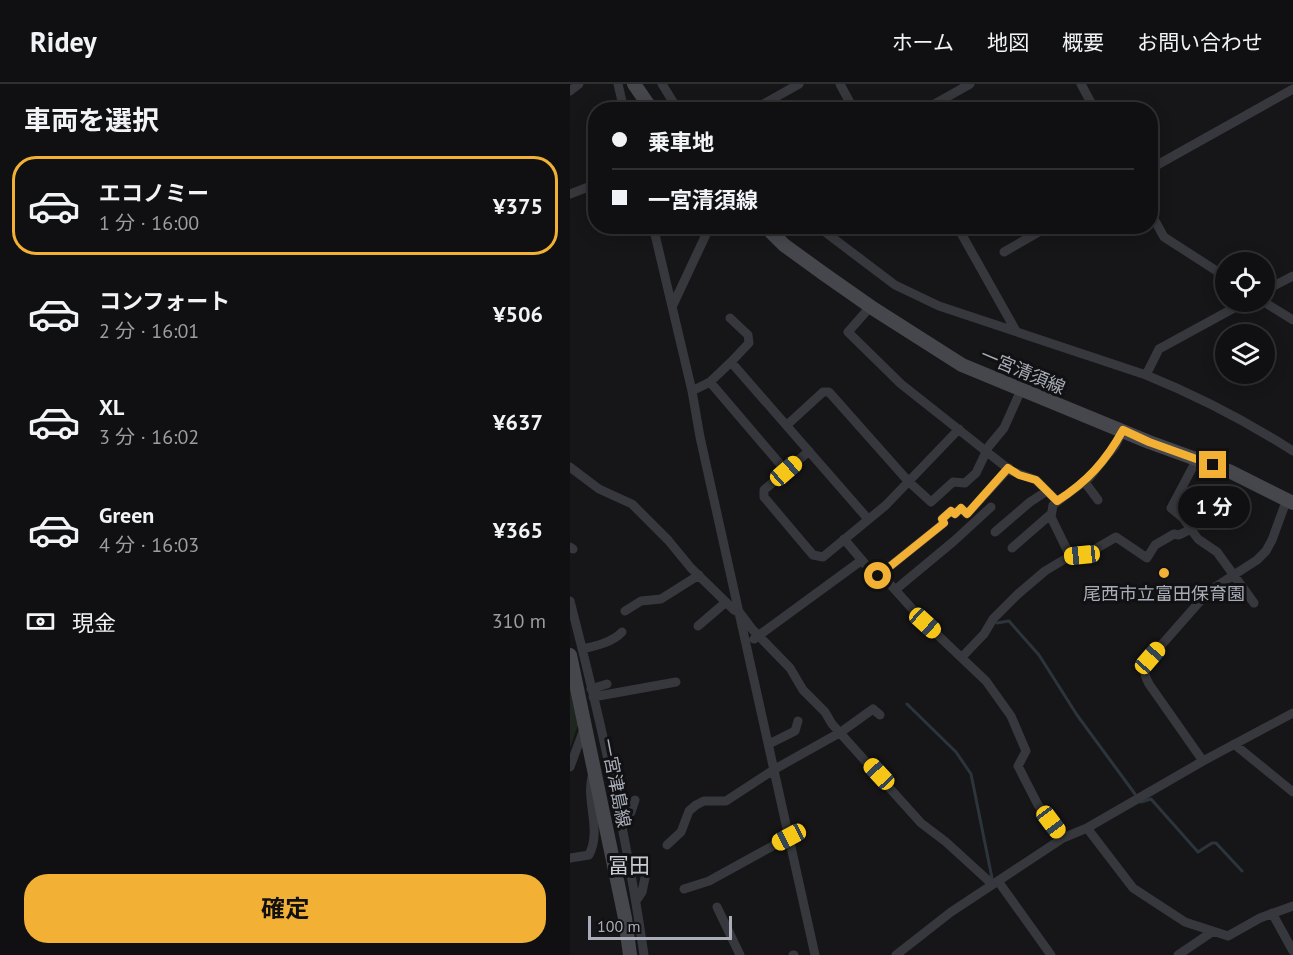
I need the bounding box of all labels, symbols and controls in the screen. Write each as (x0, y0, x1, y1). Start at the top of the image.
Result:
text: Ridey (30, 23, 97, 60)
text: ホーム (892, 29, 954, 56)
text: 地図 (987, 29, 1029, 56)
text: 概要 (1062, 29, 1104, 56)
text: お問い合わせ (1137, 29, 1263, 56)
text: 車両を選択 (24, 103, 159, 137)
text: 乗車地 (648, 128, 714, 156)
icon: car (27, 179, 81, 233)
text: エコノミー (99, 179, 209, 207)
text: 一宮清須線 (648, 186, 758, 214)
text: ¥375 (493, 192, 543, 220)
text: 1 分 · 16:00 (99, 210, 199, 236)
map controls (1215, 252, 1275, 384)
button: locate (1215, 252, 1275, 312)
icon: car (27, 287, 81, 341)
text: コンフォート (99, 287, 230, 315)
text: ¥506 (493, 300, 543, 328)
text: 2 分 · 16:01 (99, 318, 199, 344)
button: layers (1215, 324, 1275, 384)
street label: 一宮清須線 (977, 343, 1069, 399)
text: XL (99, 393, 124, 421)
icon: car (27, 395, 81, 449)
text: ¥637 (493, 408, 543, 436)
text: 3 分 · 16:02 (99, 424, 199, 450)
route end (1199, 451, 1226, 478)
car (767, 452, 805, 490)
callout: 1 分 (1177, 486, 1249, 528)
text: 1 分 (1196, 494, 1232, 520)
text: Green (99, 501, 154, 529)
icon: car (27, 503, 81, 557)
text: ¥365 (493, 516, 543, 544)
text: 4 分 · 16:03 (99, 532, 199, 558)
car (1063, 544, 1101, 566)
route start (864, 562, 891, 589)
marker: 尾西市立富田保育園 (1157, 566, 1171, 580)
place label: 尾西市立富田保育園 (1083, 582, 1245, 605)
car (906, 604, 944, 642)
icon: cash (24, 605, 57, 638)
text: 310 m (492, 608, 546, 634)
text: 現金 (72, 609, 116, 637)
car (1131, 639, 1169, 677)
street label: 一宮津島線 (596, 737, 636, 829)
car (860, 755, 898, 793)
car (1033, 802, 1069, 842)
car (769, 821, 809, 853)
district label: 冨田 (608, 852, 650, 879)
button: 確定 (24, 874, 546, 943)
scale bar (588, 913, 732, 940)
text: 100 m (597, 916, 640, 936)

